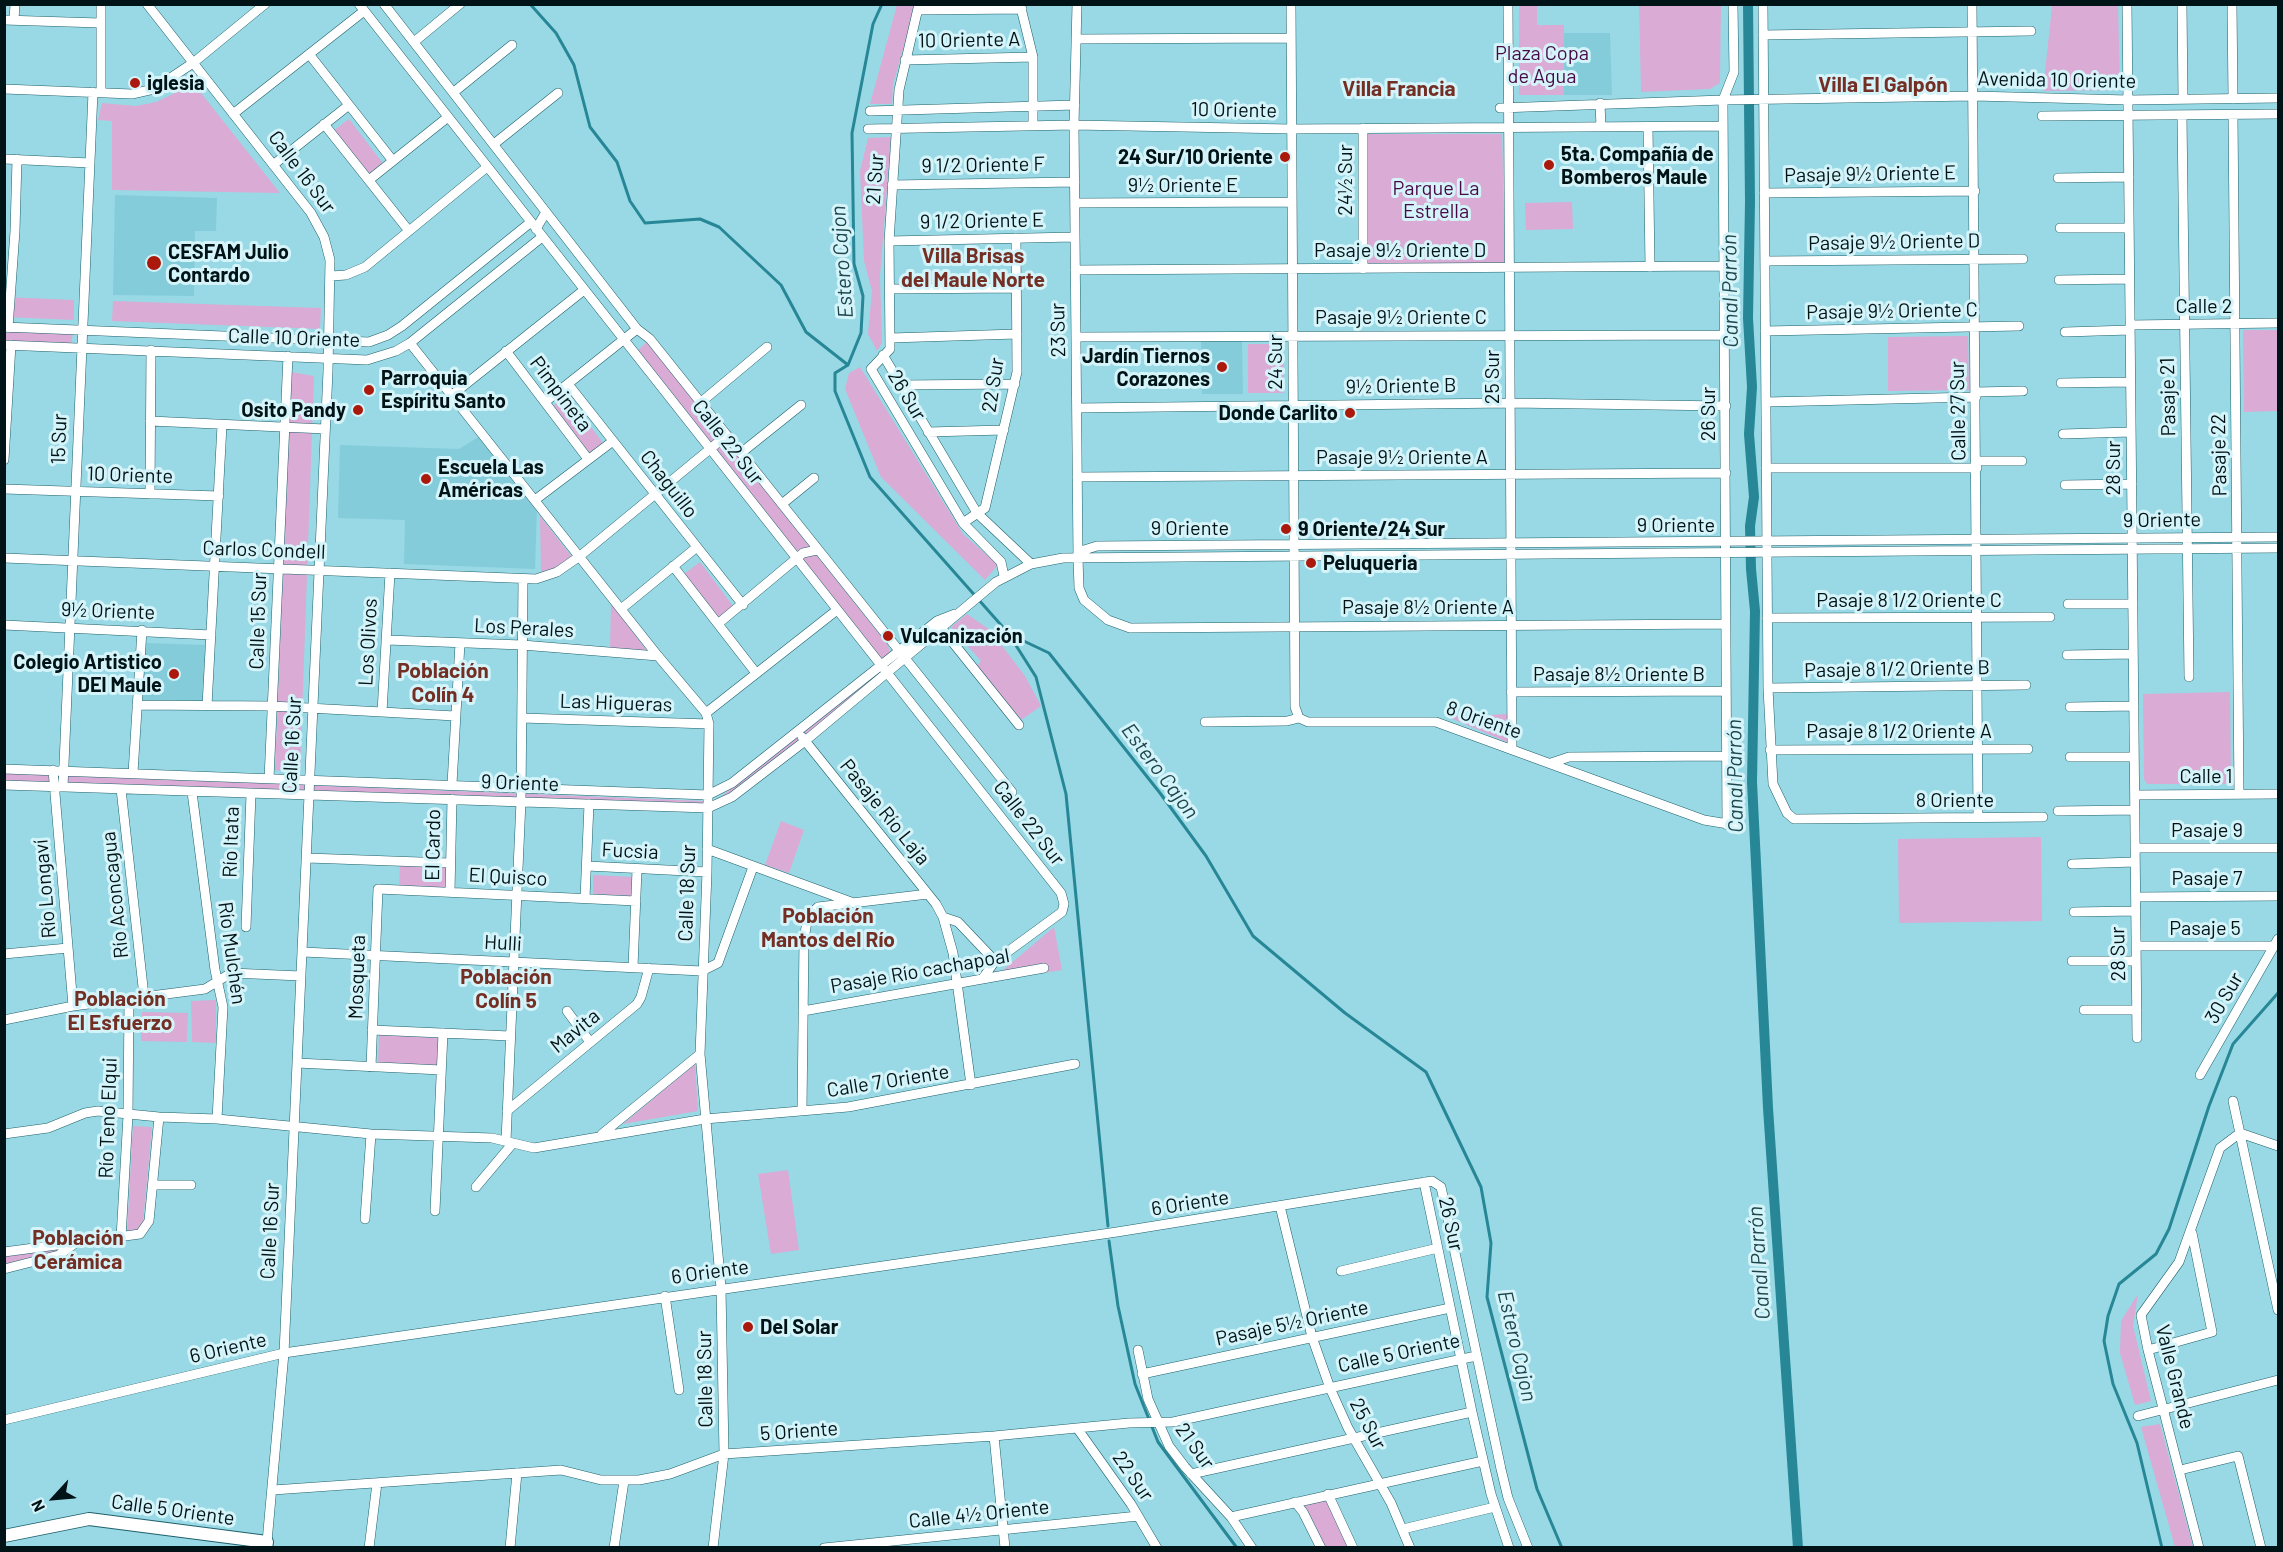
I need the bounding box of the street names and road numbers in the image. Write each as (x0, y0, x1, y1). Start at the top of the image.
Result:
street label: 10 Oriente A (918, 27, 1020, 53)
street label: Avenida 10 Oriente (1977, 67, 2137, 93)
street label: 10 Oriente (1191, 97, 1277, 123)
street label: Calle 16 Sur (263, 126, 341, 218)
street label: 24½ Sur (1333, 144, 1357, 216)
street label: 9 1/2 Oriente F (921, 152, 1045, 178)
street label: 21 Sur (861, 153, 889, 205)
street label: Pasaje 9½ Oriente E (1784, 161, 1956, 187)
street label: 9½ Oriente E (1128, 173, 1238, 197)
street label: 9 1/2 Oriente E (920, 208, 1044, 234)
street label: Pasaje 9½ Oriente D (1808, 229, 1980, 255)
street label: Pasaje 9½ Oriente D (1314, 238, 1486, 262)
street label: Calle 2 (2176, 294, 2232, 318)
street label: Pasaje 9½ Oriente C (1806, 298, 1978, 324)
street label: 23 Sur (1046, 303, 1070, 357)
street label: Pasaje 9½ Oriente C (1315, 305, 1487, 329)
street label: Calle 10 Oriente (227, 324, 361, 352)
street label: 24 Sur (1263, 334, 1287, 390)
street label: 25 Sur (1480, 350, 1504, 404)
street label: Pimpineta (525, 352, 597, 436)
street label: 22 Sur (977, 356, 1009, 414)
street label: Pasaje 21 (2155, 357, 2181, 437)
street label: Calle 27 Sur (1945, 361, 1971, 461)
street label: 26 Sur (883, 365, 931, 425)
street label: 9½ Oriente B (1345, 373, 1457, 399)
street label: 26 Sur (1696, 387, 1720, 441)
street label: Calle 22 Sur (687, 395, 769, 489)
street label: 15 Sur (46, 413, 72, 465)
street label: Pasaje 22 (2206, 413, 2232, 497)
street label: 28 Sur (2101, 441, 2125, 495)
street label: Chaguillo (635, 445, 703, 523)
street label: Pasaje 9½ Oriente A (1316, 445, 1488, 469)
street label: 10 Oriente (87, 462, 173, 488)
street label: 9 Oriente (2123, 507, 2201, 533)
street label: 9 Oriente (1637, 513, 1715, 537)
street label: 9 Oriente (1151, 516, 1229, 540)
street label: Carlos Condell (202, 536, 326, 564)
street label: Calle 15 Sur (244, 572, 272, 670)
street label: Pasaje 8 1/2 Oriente C (1816, 588, 2002, 612)
street label: Pasaje 8½ Oriente A (1342, 595, 1514, 619)
street label: 9½ Oriente (60, 597, 156, 625)
street label: Los Olivos (354, 598, 382, 686)
street label: Los Perales (473, 613, 575, 643)
street label: Pasaje 8 1/2 Oriente B (1804, 655, 1990, 683)
street label: Pasaje 8½ Oriente B (1533, 662, 1705, 686)
street label: Las Higueras (559, 689, 673, 717)
street label: Calle 16 Sur (277, 696, 307, 794)
street label: 8 Oriente (1443, 696, 1525, 744)
street label: Pasaje 8 1/2 Oriente A (1806, 719, 1992, 743)
street label: Pasaje Río Laja (835, 754, 935, 870)
street label: Calle 1 (2179, 764, 2233, 788)
street label: 9 Oriente (480, 770, 560, 796)
street label: Calle 22 Sur (988, 776, 1070, 870)
street label: 8 Oriente (1916, 788, 1994, 812)
street label: Río Itata (218, 806, 244, 878)
street label: El Cardo (420, 809, 446, 881)
street label: Pasaje 9 (2171, 818, 2243, 842)
street label: Río Aconcagua (96, 830, 134, 960)
street label: Fucsia (601, 838, 659, 864)
street label: Río Longaví (29, 839, 61, 939)
street label: Calle 18 Sur (673, 844, 701, 942)
street label: El Quisco (468, 863, 548, 891)
street label: Pasaje 7 (2172, 866, 2242, 890)
street label: Río Mulchén (213, 900, 251, 1006)
street label: Pasaje 5 (2169, 916, 2241, 940)
street label: 28 Sur (2106, 926, 2130, 982)
street label: Hulli (483, 930, 523, 956)
street label: Mosqueta (344, 934, 370, 1020)
street label: Pasaje Río cachapoal (829, 943, 1011, 999)
street label: 30 Sur (2200, 968, 2248, 1028)
street label: Mavita (545, 1004, 605, 1058)
street label: Río Teno Elqui (94, 1057, 122, 1179)
street label: Calle 7 Oriente (825, 1059, 951, 1103)
street label: Calle 16 Sur (255, 1182, 285, 1280)
street label: 6 Oriente (1150, 1185, 1230, 1221)
street label: 26 Sur (1434, 1195, 1468, 1253)
street label: 6 Oriente (670, 1255, 750, 1289)
street label: Pasaje 5½ Oriente (1213, 1295, 1371, 1351)
street label: Valle Grande (2150, 1322, 2200, 1432)
street label: 6 Oriente (187, 1328, 269, 1368)
street label: Calle 5 Oriente (1336, 1328, 1462, 1378)
street label: Calle 18 Sur (692, 1330, 718, 1428)
street label: 25 Sur (1345, 1394, 1391, 1454)
street label: 5 Oriente (759, 1416, 839, 1446)
street label: 21 Sur (1170, 1418, 1220, 1474)
street label: 22 Sur (1107, 1447, 1159, 1505)
street label: Calle 5 Oriente (110, 1489, 236, 1531)
street label: Calle 4½ Oriente (908, 1495, 1050, 1533)

